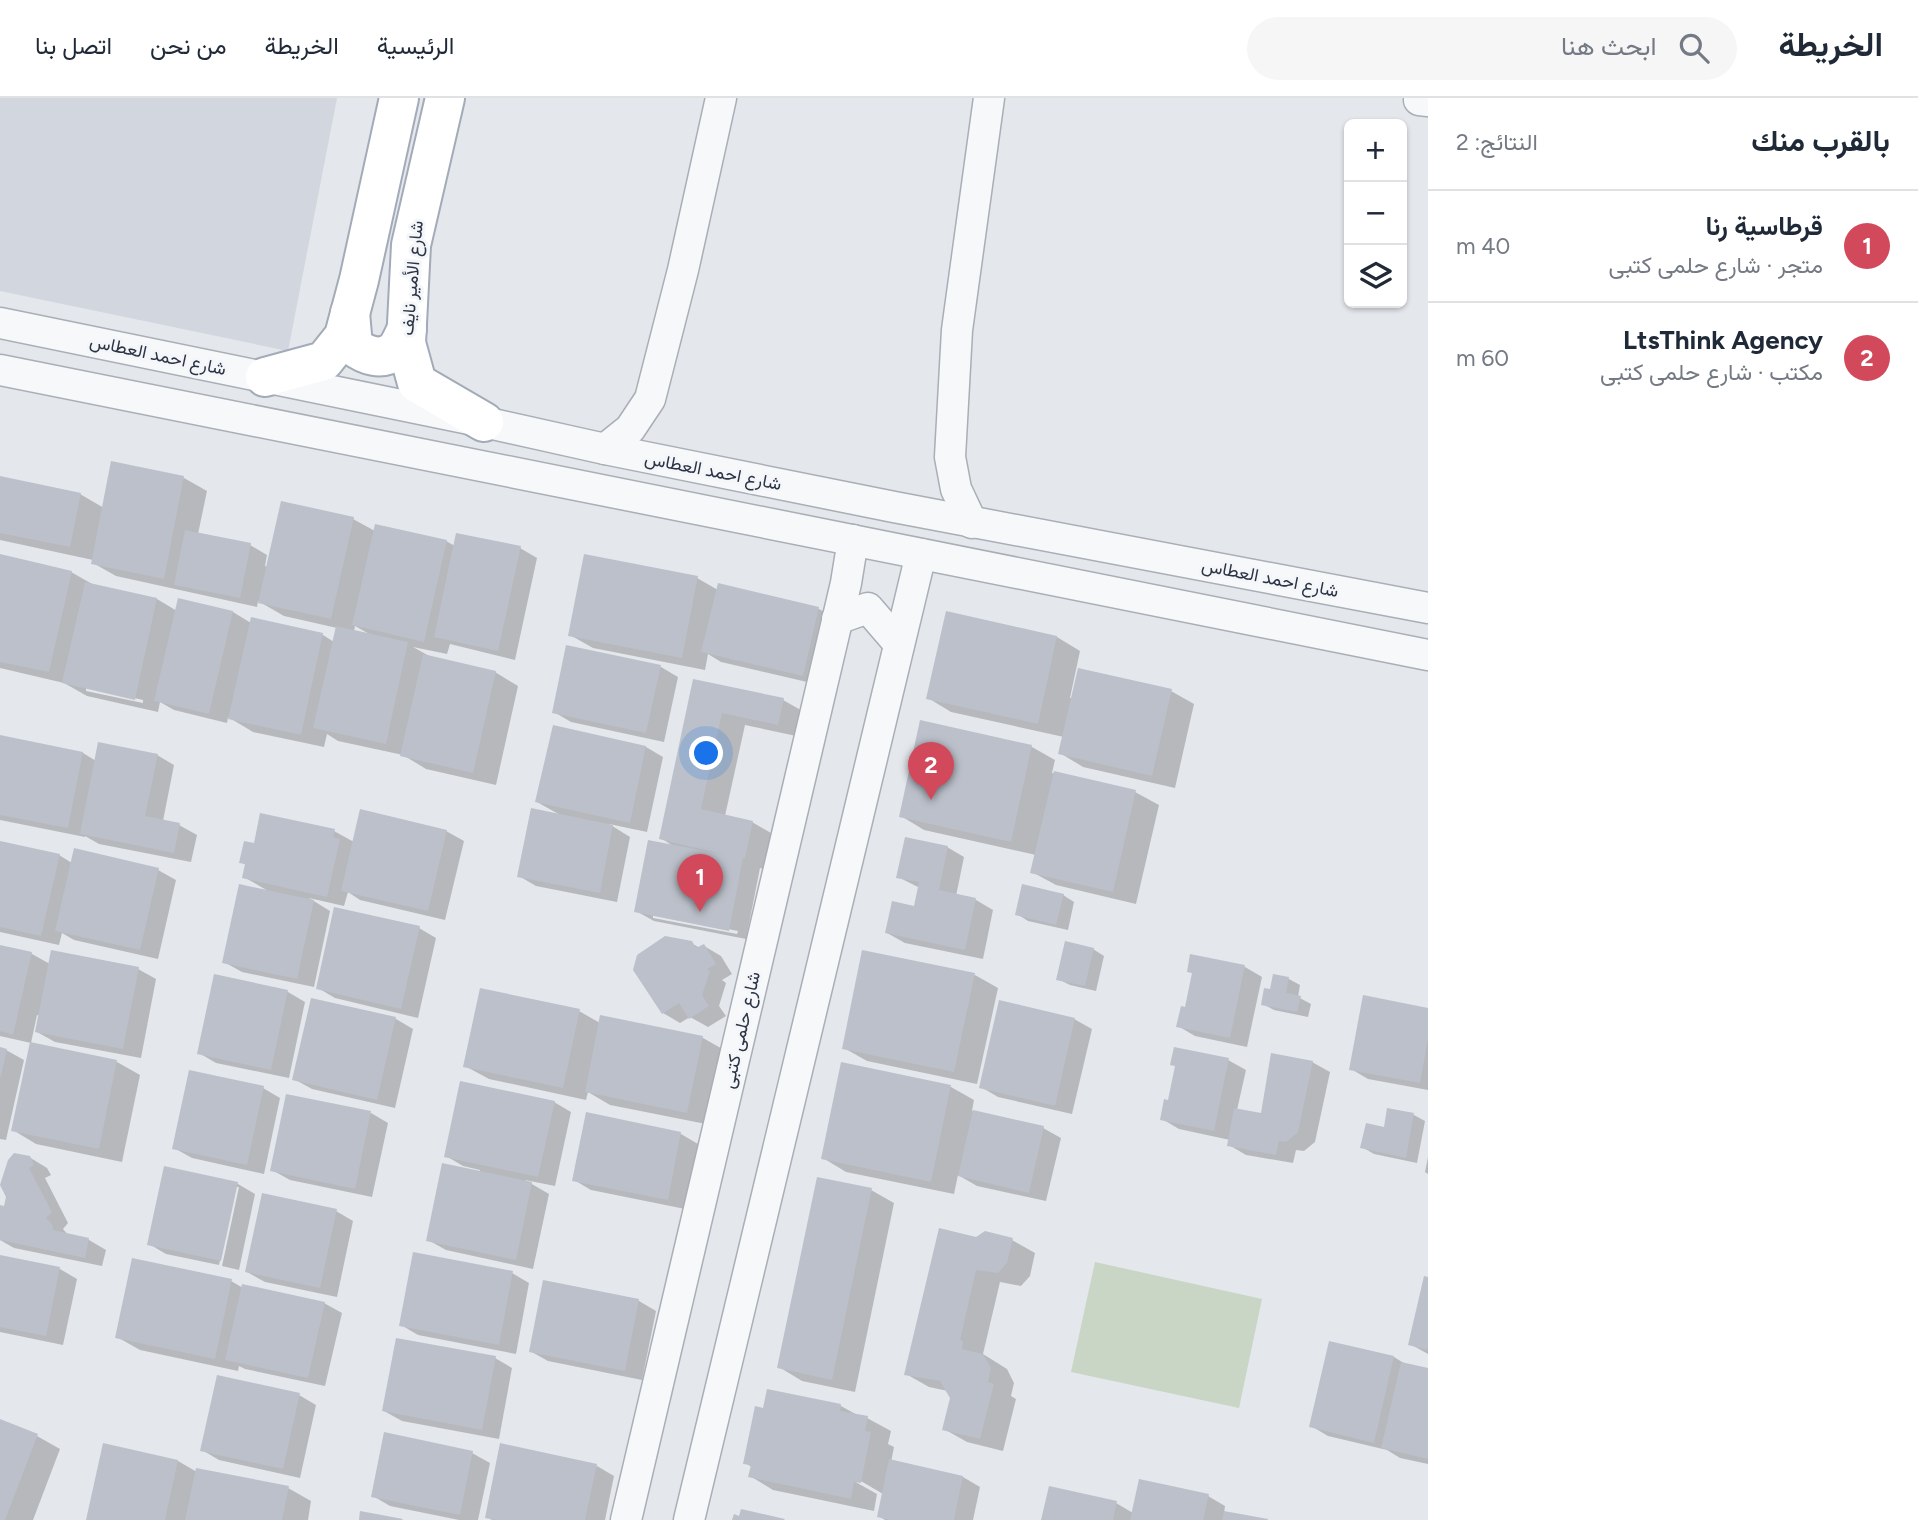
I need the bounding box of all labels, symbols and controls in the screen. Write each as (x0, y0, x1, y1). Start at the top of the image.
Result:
search box (1247, 17, 1737, 80)
text: الخريطة (1779, 25, 1883, 64)
icon: search (1675, 29, 1713, 67)
text: ابحث هنا (1561, 30, 1657, 62)
text: اتصل بنا (35, 31, 112, 60)
text: من نحن (150, 31, 227, 60)
text: الخريطة (265, 31, 339, 60)
text: الرئيسية (377, 31, 454, 60)
map controls (1344, 119, 1407, 308)
button: + (1344, 119, 1407, 182)
text: بالقرب منك (1751, 122, 1890, 159)
text: النتائج: 2 (1456, 128, 1538, 156)
button: − (1344, 182, 1407, 245)
text: قرطاسية رنا (1706, 210, 1823, 242)
street label: شارع الأمير نايف (396, 220, 429, 337)
text: 40 m (1456, 232, 1510, 260)
text: 1 (1862, 232, 1872, 260)
button: layers (1344, 245, 1407, 308)
text: متجر · شارع حلمى كتبى (1608, 251, 1823, 279)
text: LtsThink Agency (1623, 324, 1823, 356)
street label: شارع احمد العطاس (88, 330, 228, 381)
text: 60 m (1456, 344, 1509, 372)
text: 2 (1860, 344, 1874, 372)
text: مكتب · شارع حلمى كتبى (1600, 358, 1823, 386)
street label: شارع احمد العطاس (642, 447, 783, 496)
street label: شارع احمد العطاس (1199, 554, 1340, 603)
your location (689, 736, 723, 770)
pin: 2 (908, 742, 954, 800)
pin: 1 (677, 854, 723, 912)
street label: شارع حلمى كتبى (717, 969, 766, 1091)

